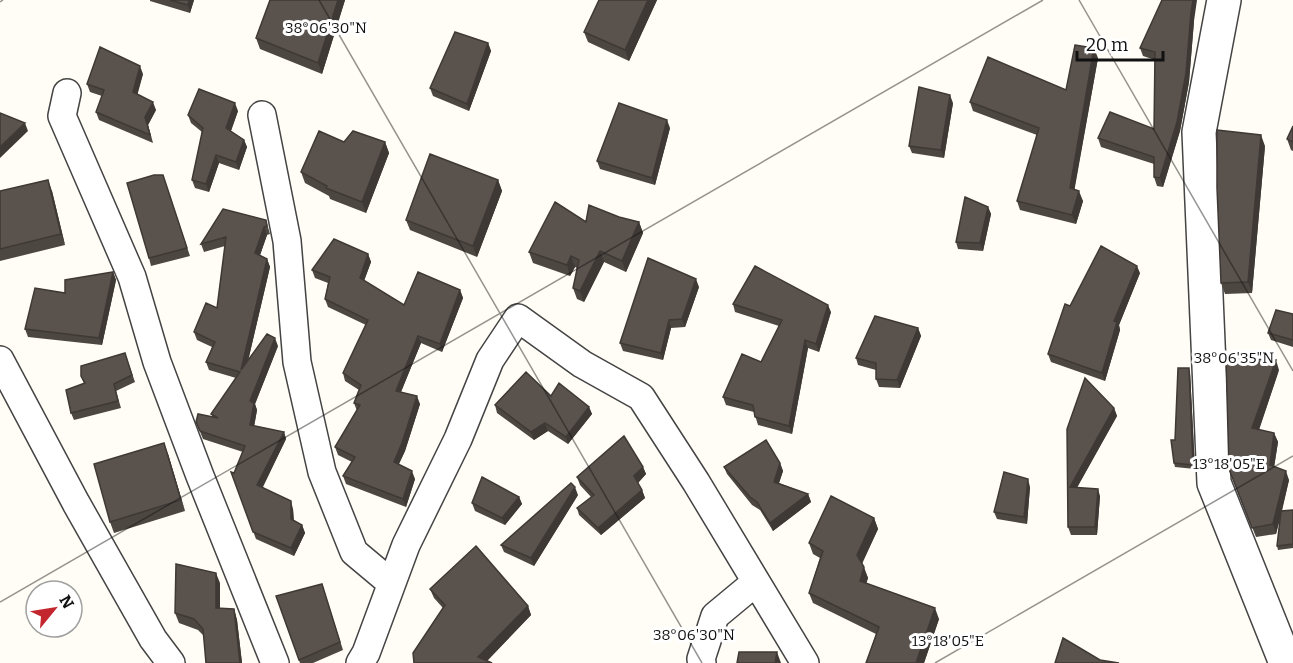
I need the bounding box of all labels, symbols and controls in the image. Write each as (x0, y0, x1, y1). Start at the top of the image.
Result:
text: 38°06'30"N (285, 19, 367, 37)
scale bar (1077, 24, 1162, 62)
text: 20 m (1086, 34, 1128, 56)
text: 38°06'35"N (1194, 349, 1274, 367)
text: 13°18'05"E (1193, 455, 1265, 473)
north arrow (24, 579, 84, 639)
text: N (55, 592, 78, 612)
text: 38°06'30"N (653, 626, 735, 644)
text: 13°18'05"E (912, 632, 984, 650)

